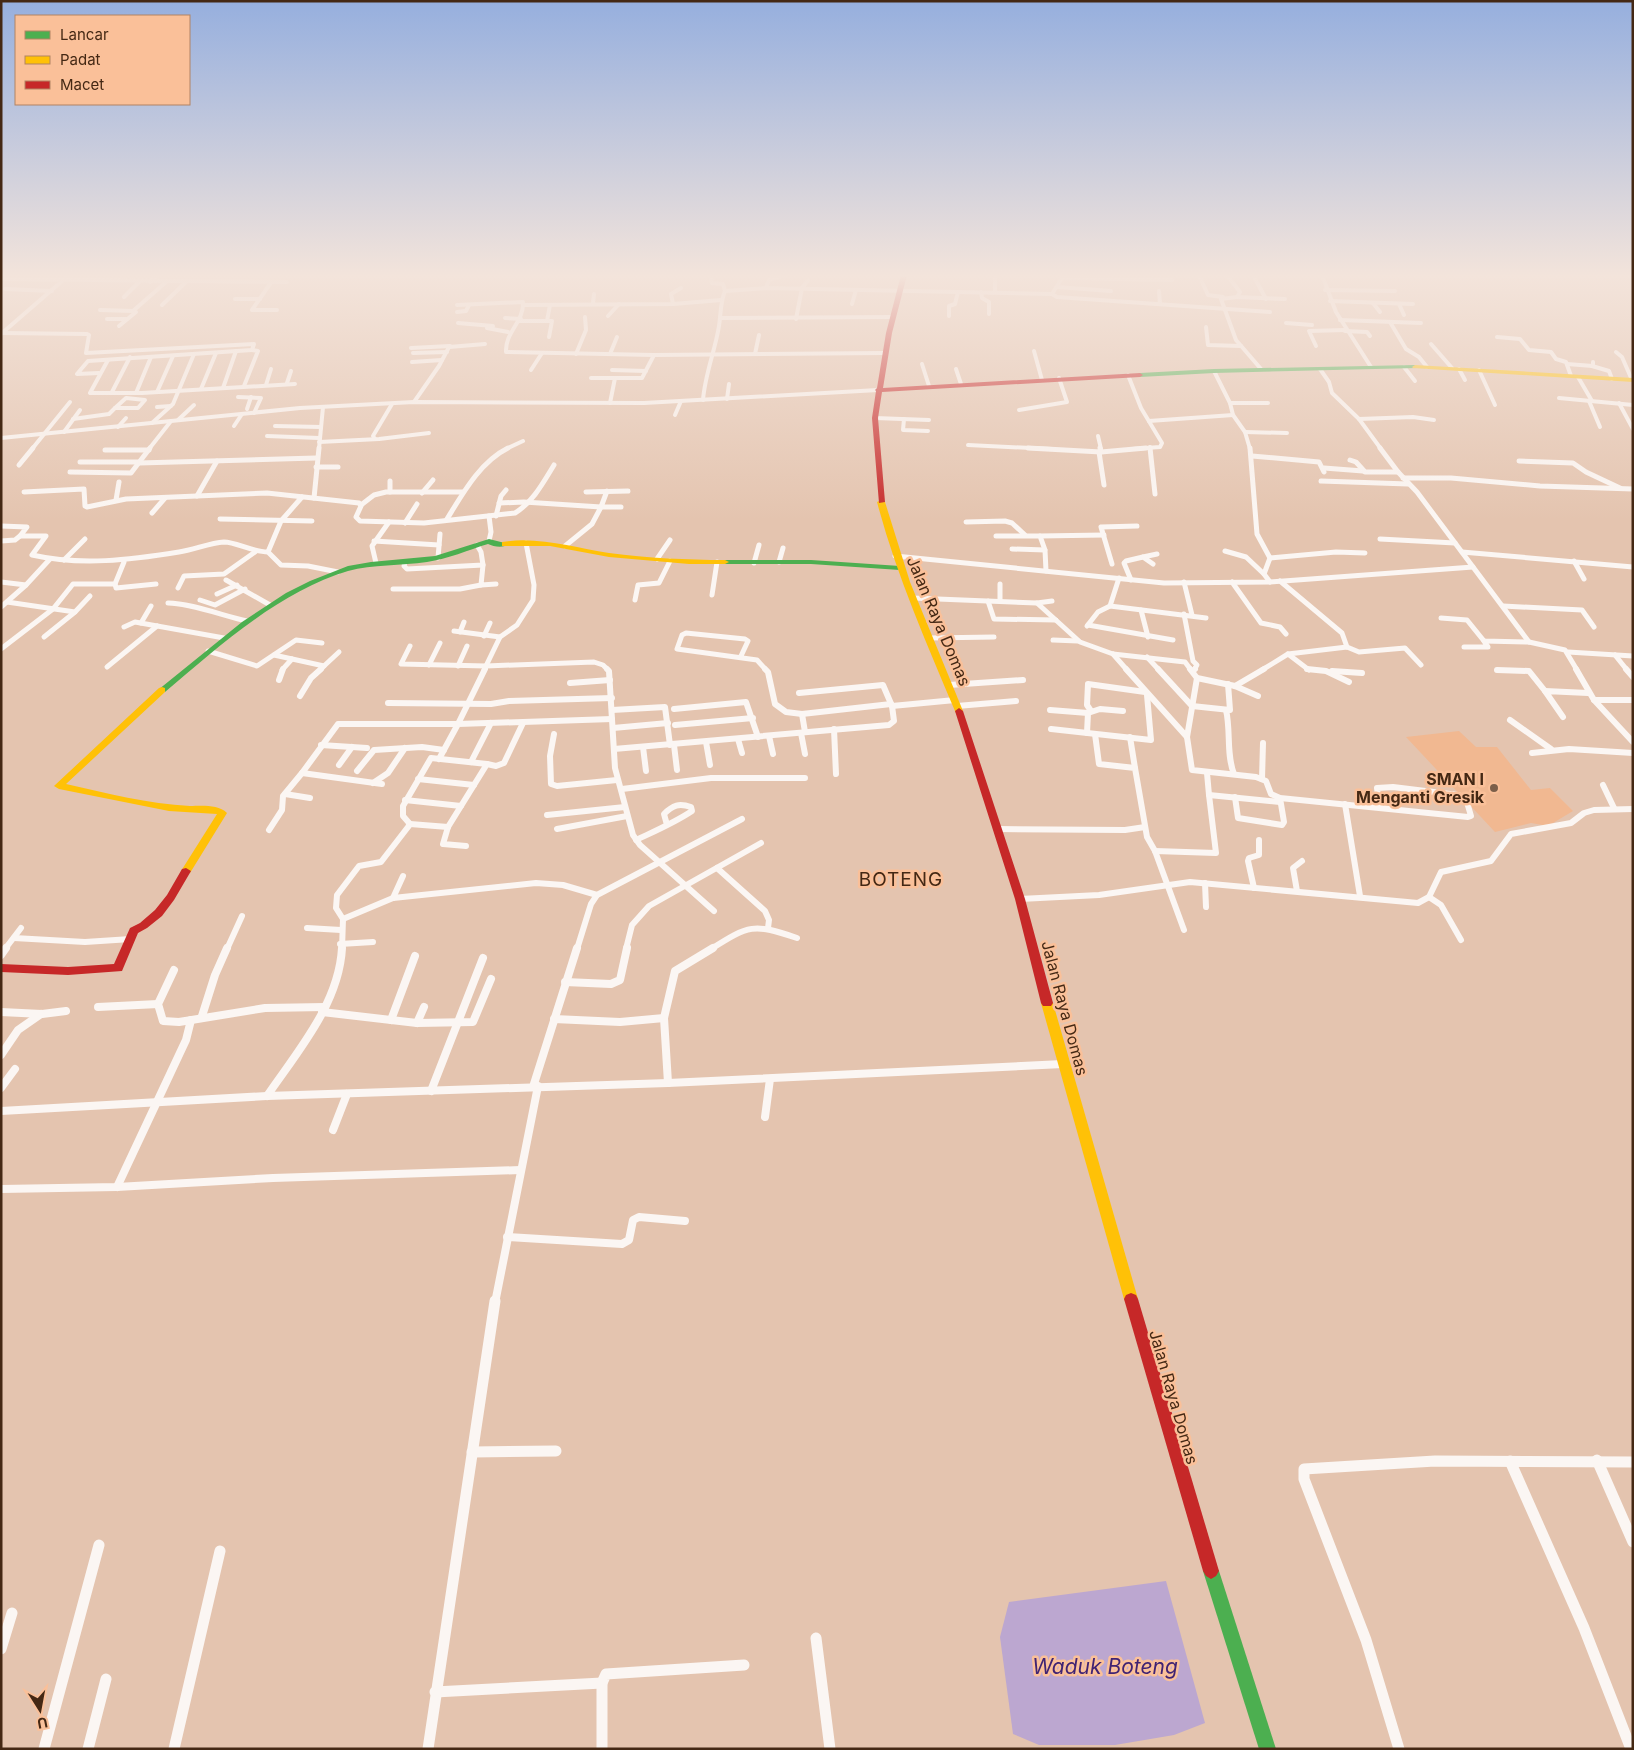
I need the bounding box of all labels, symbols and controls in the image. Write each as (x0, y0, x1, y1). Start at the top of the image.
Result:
legend (15, 15, 190, 105)
text: Lancar (60, 25, 109, 44)
text: Padat (60, 50, 101, 69)
text: Macet (60, 75, 104, 94)
street label: Jalan Raya Domas (903, 553, 975, 689)
place label: SMAN I Menganti Gresik (1356, 769, 1485, 807)
marker: SMAN I Menganti Gresik (1488, 782, 1500, 794)
district label: BOTENG (859, 868, 943, 891)
street label: Jalan Raya Domas (1037, 938, 1093, 1078)
street label: Jalan Raya Domas (1145, 1327, 1203, 1467)
water label: Waduk Boteng (1032, 1654, 1178, 1679)
north arrow (15, 1685, 65, 1735)
text: U (36, 1714, 49, 1733)

